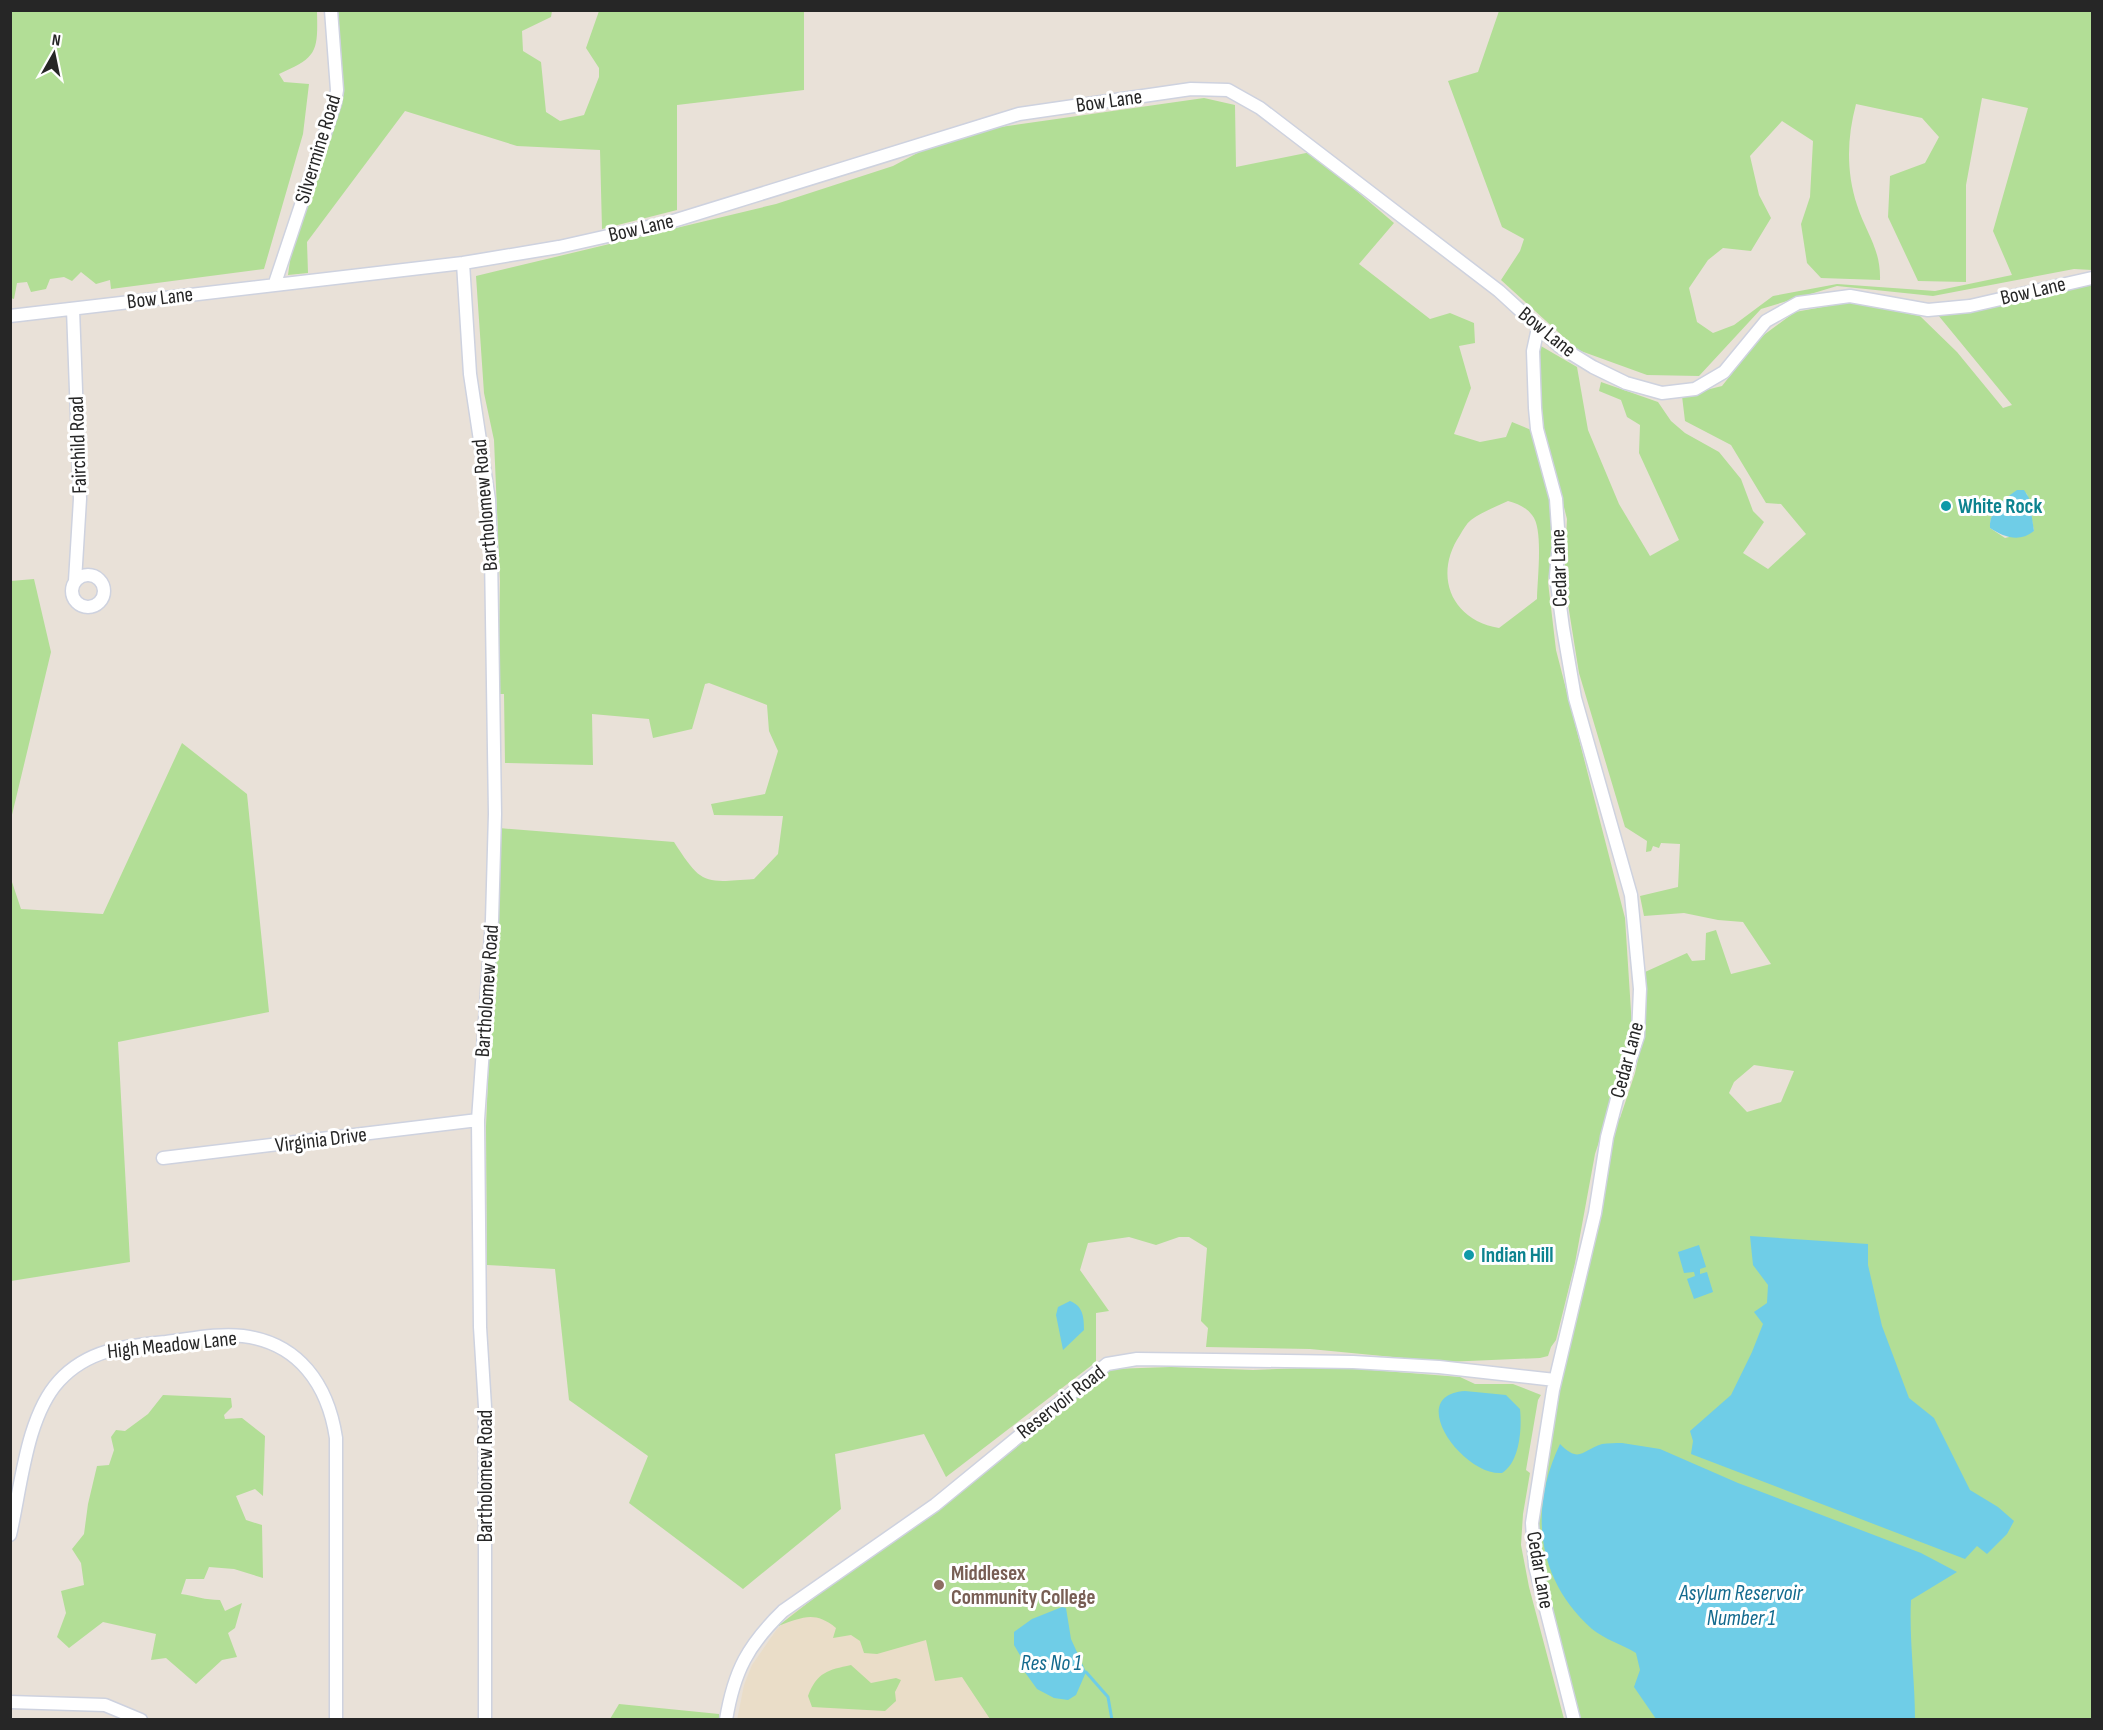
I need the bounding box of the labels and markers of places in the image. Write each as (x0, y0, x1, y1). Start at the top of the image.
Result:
place label: White Rock (1958, 494, 2042, 519)
marker: White Rock (1939, 499, 1953, 513)
place label: Indian Hill (1481, 1243, 1554, 1268)
marker: Indian Hill (1462, 1248, 1476, 1262)
place label: Middlesex Community College (951, 1561, 1096, 1610)
marker: Middlesex Community College (932, 1578, 946, 1592)

